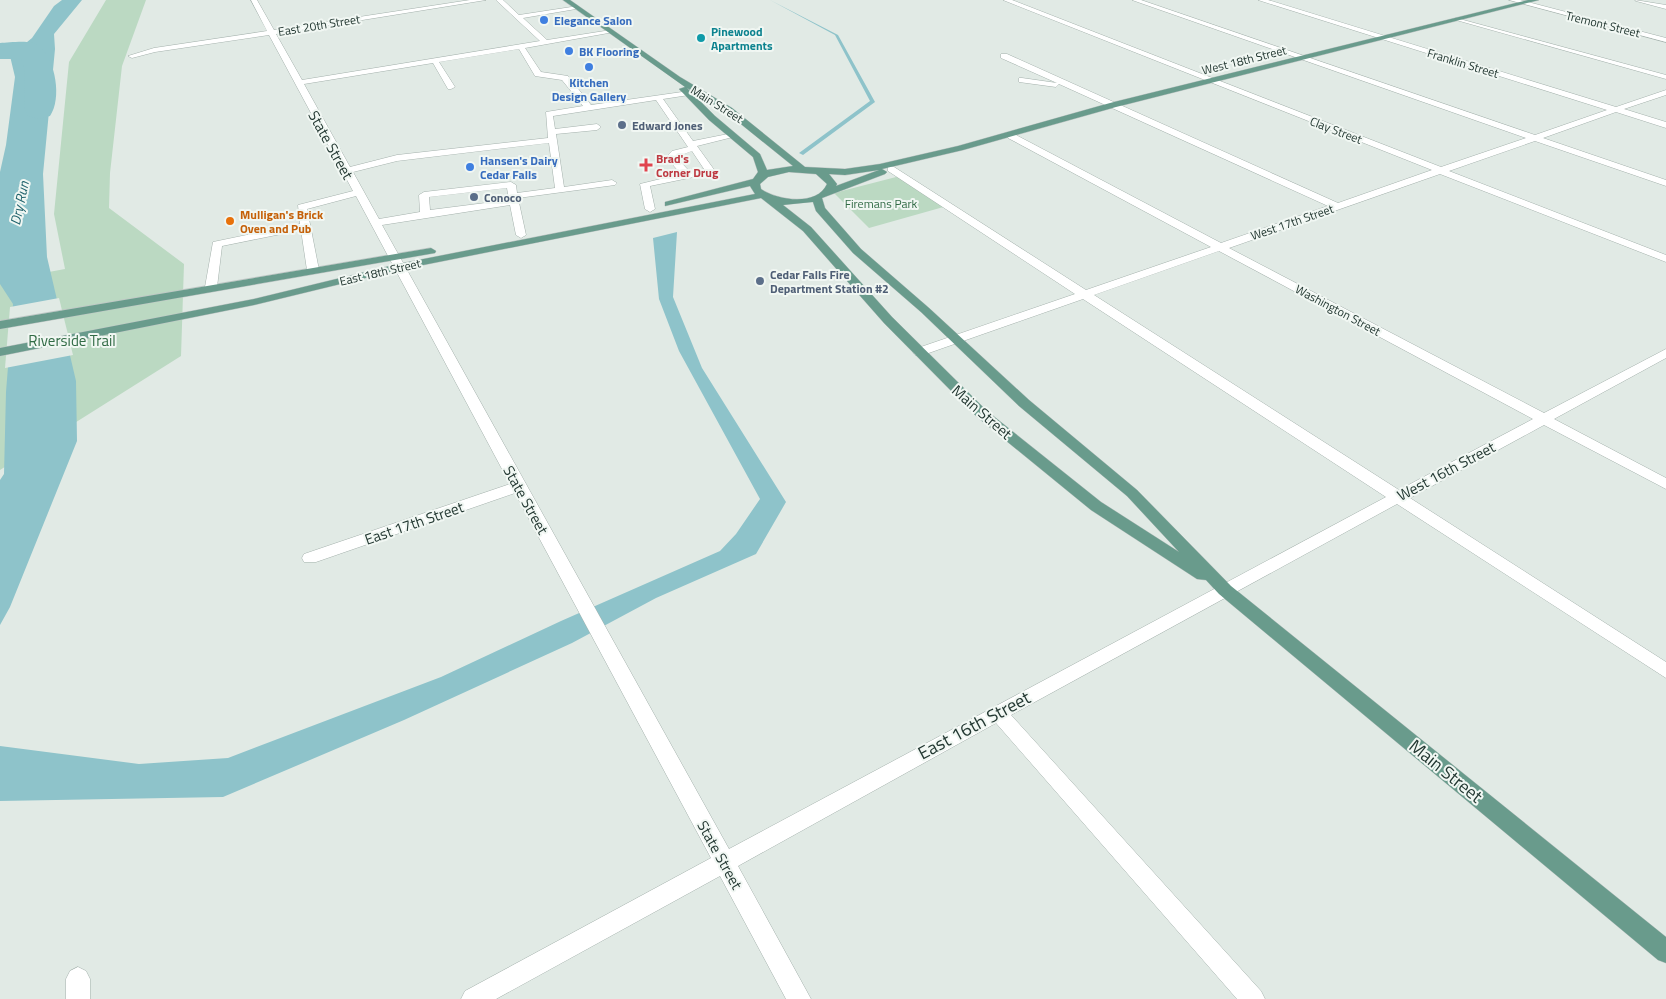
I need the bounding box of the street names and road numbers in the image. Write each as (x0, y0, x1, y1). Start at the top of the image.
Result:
street label: Tremont Street (1564, 6, 1643, 43)
street label: East 20th Street (277, 9, 362, 41)
street label: West 18th Street (1200, 40, 1289, 80)
street label: Franklin Street (1425, 43, 1502, 83)
street label: Main Street (687, 80, 748, 128)
street label: State Street (303, 106, 360, 184)
street label: Clay Street (1307, 111, 1366, 149)
street label: West 17th Street (1248, 199, 1337, 245)
street label: East 18th Street (338, 253, 423, 291)
street label: Washington Street (1292, 279, 1385, 341)
street label: Main Street (947, 379, 1018, 445)
street label: West 16th Street (1393, 435, 1500, 507)
street label: State Street (498, 461, 555, 539)
street label: East 17th Street (361, 495, 467, 551)
street label: East 16th Street (913, 684, 1036, 766)
street label: Main Street (1403, 733, 1489, 810)
street label: State Street (692, 816, 749, 894)

